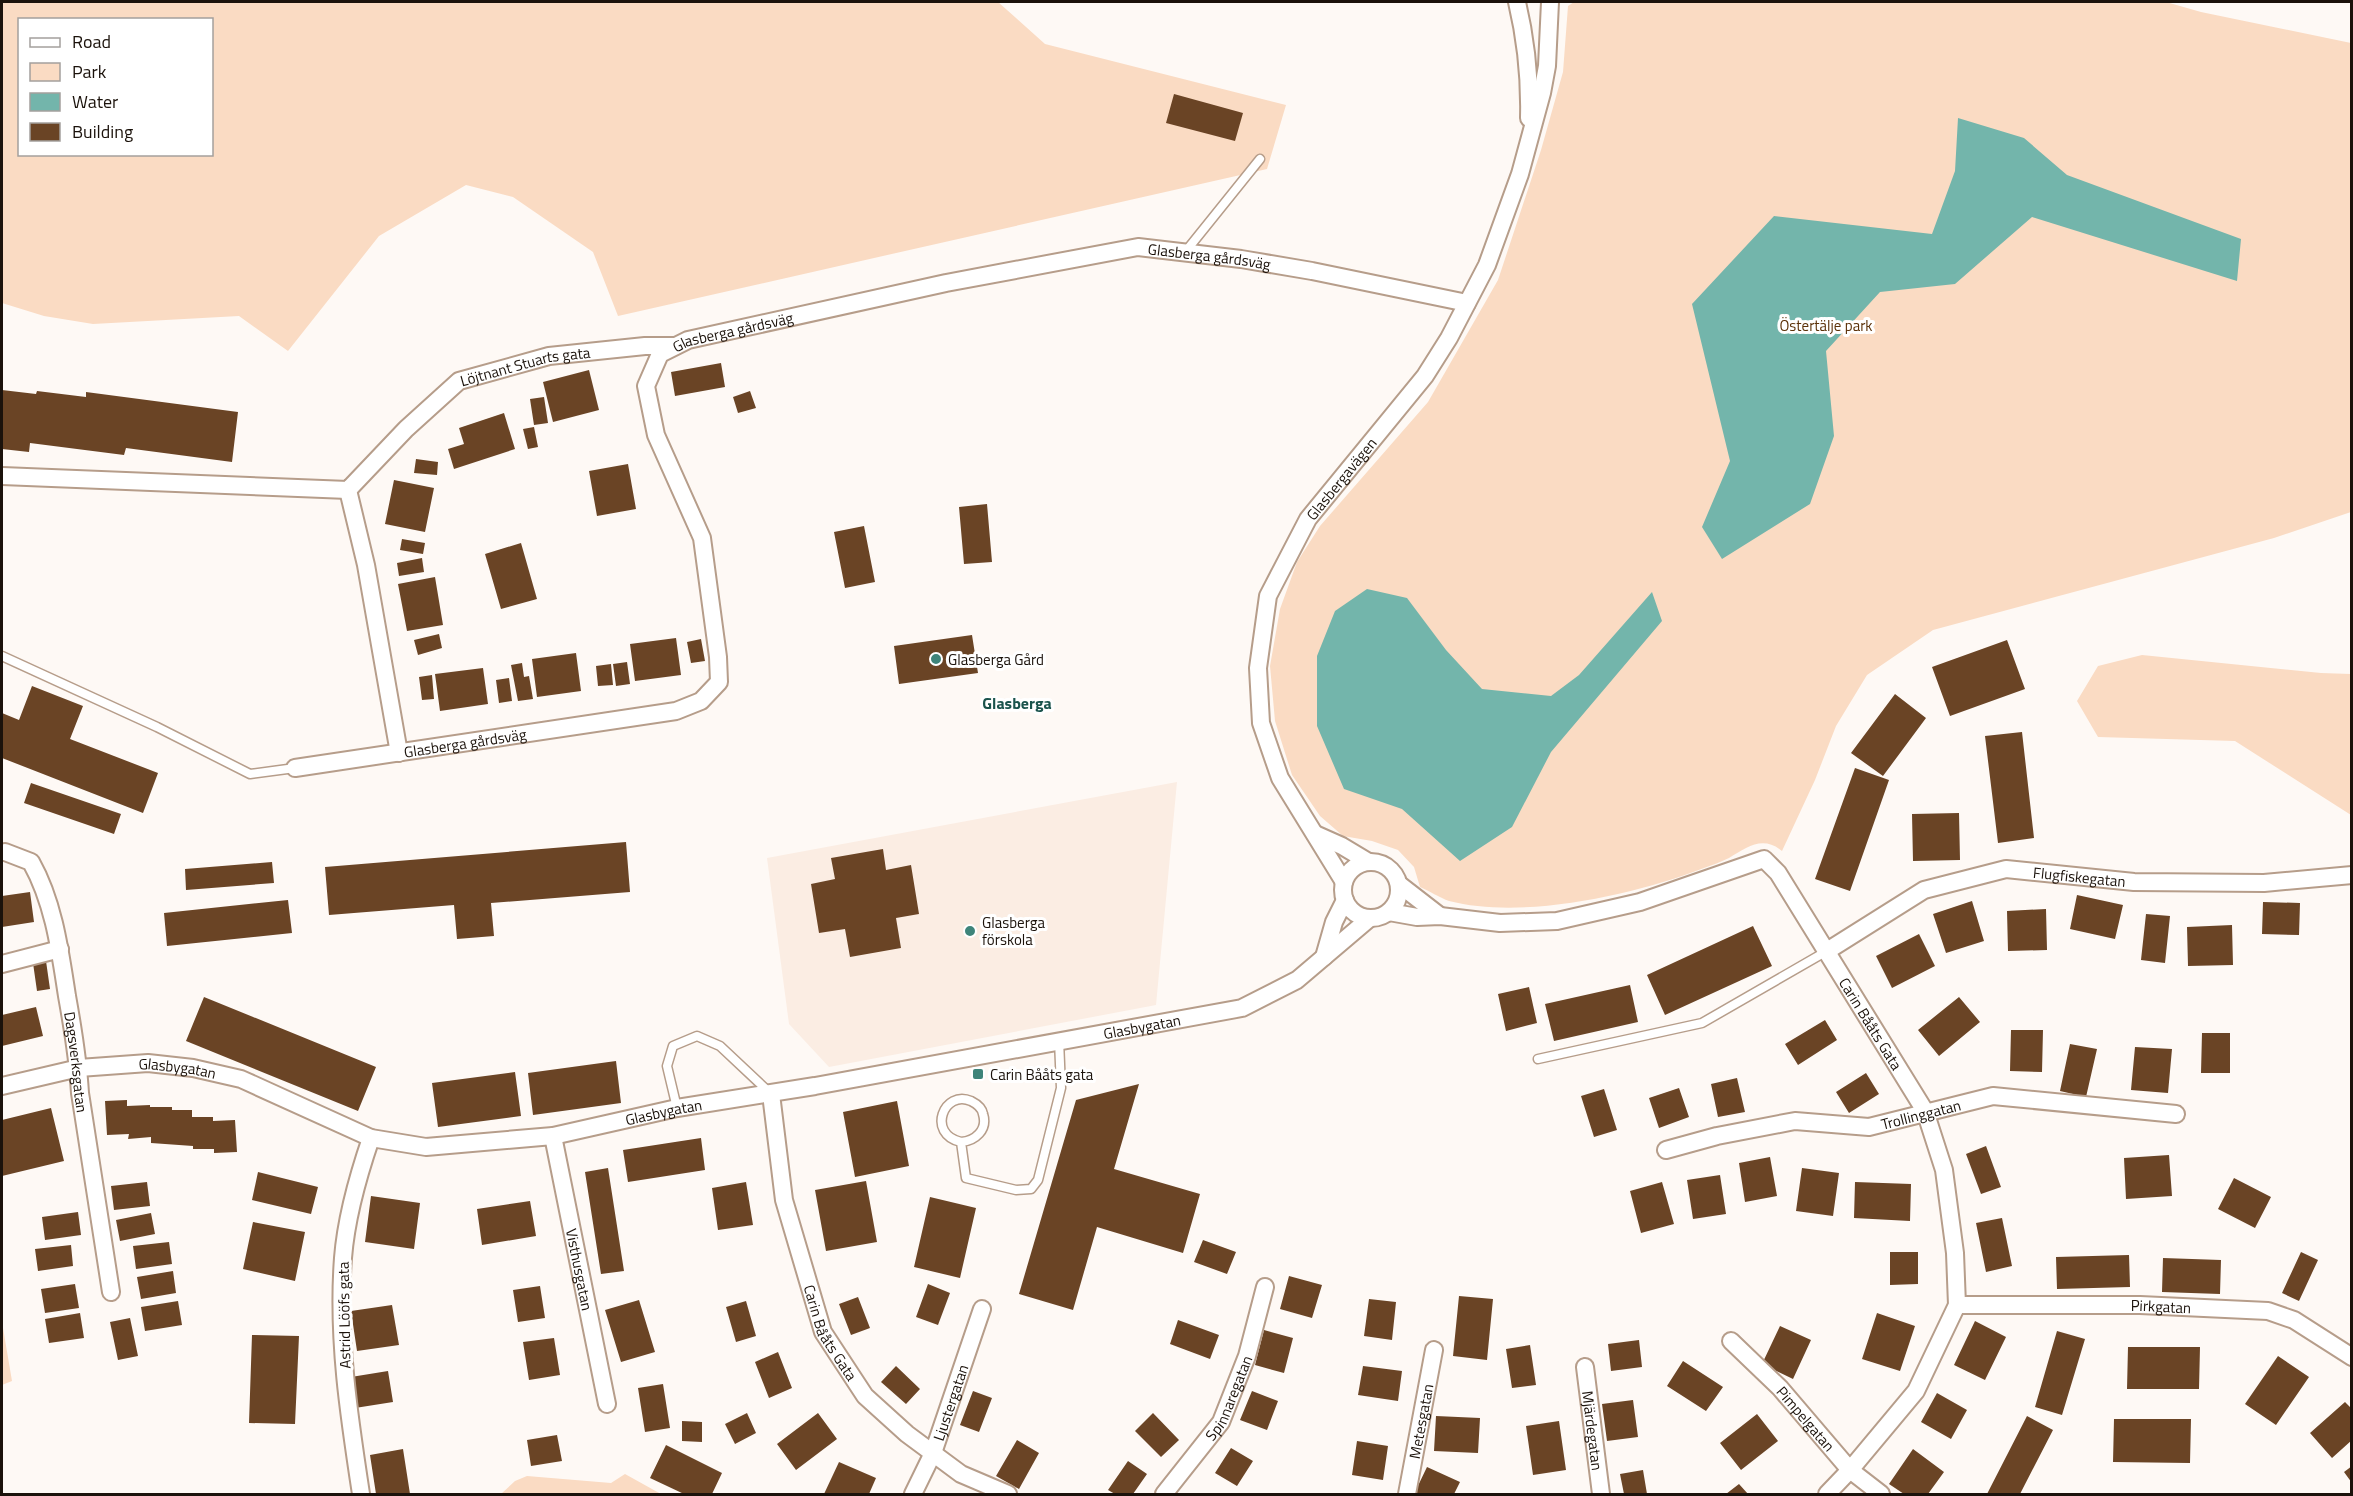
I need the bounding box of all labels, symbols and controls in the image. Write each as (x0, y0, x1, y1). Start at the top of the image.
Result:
legend (18, 18, 213, 156)
text: Road (72, 28, 111, 55)
text: Park (72, 58, 107, 85)
text: Water (72, 88, 118, 115)
text: Building (72, 118, 133, 145)
street label: Glasberga gårdsväg (1147, 237, 1273, 275)
street label: Glasberga gårdsväg (668, 306, 796, 358)
park label: Östertälje park (1779, 314, 1873, 337)
street label: Löjtnant Stuarts gata (457, 340, 592, 392)
street label: Glasbergavägen (1300, 432, 1382, 525)
place label: Glasberga Gård (948, 648, 1044, 671)
marker: Glasberga Gård (929, 652, 943, 666)
district label: Glasberga (982, 691, 1052, 715)
street label: Glasberga gårdsväg (402, 722, 528, 763)
street label: Flugfiskegatan (2032, 860, 2127, 893)
place label: Glasberga förskola (982, 911, 1045, 951)
marker: Glasberga förskola (963, 924, 977, 938)
street label: Carin Bååts Gata (1834, 973, 1909, 1075)
street label: Glasbygatan (1101, 1008, 1182, 1045)
street label: Dagsverksgatan (58, 1010, 94, 1114)
street label: Glasbygatan (138, 1052, 219, 1084)
place label: Carin Bååts gata (990, 1063, 1094, 1086)
marker: Carin Bååts gata (971, 1067, 985, 1081)
street label: Glasbygatan (623, 1093, 704, 1131)
street label: Trollinggatan (1878, 1093, 1963, 1135)
street label: Visthusgatan (560, 1226, 599, 1312)
street label: Astrid Lööfs gata (332, 1261, 356, 1369)
street label: Carin Bååts Gata (798, 1282, 864, 1386)
street label: Pirkgatan (2131, 1293, 2192, 1319)
street label: Spinnaregatan (1199, 1352, 1258, 1445)
street label: Ljustergatan (927, 1361, 974, 1444)
street label: Pimpelgatan (1771, 1381, 1841, 1456)
street label: Metesgatan (1402, 1382, 1439, 1461)
street label: Mjärdegatan (1577, 1389, 1609, 1472)

